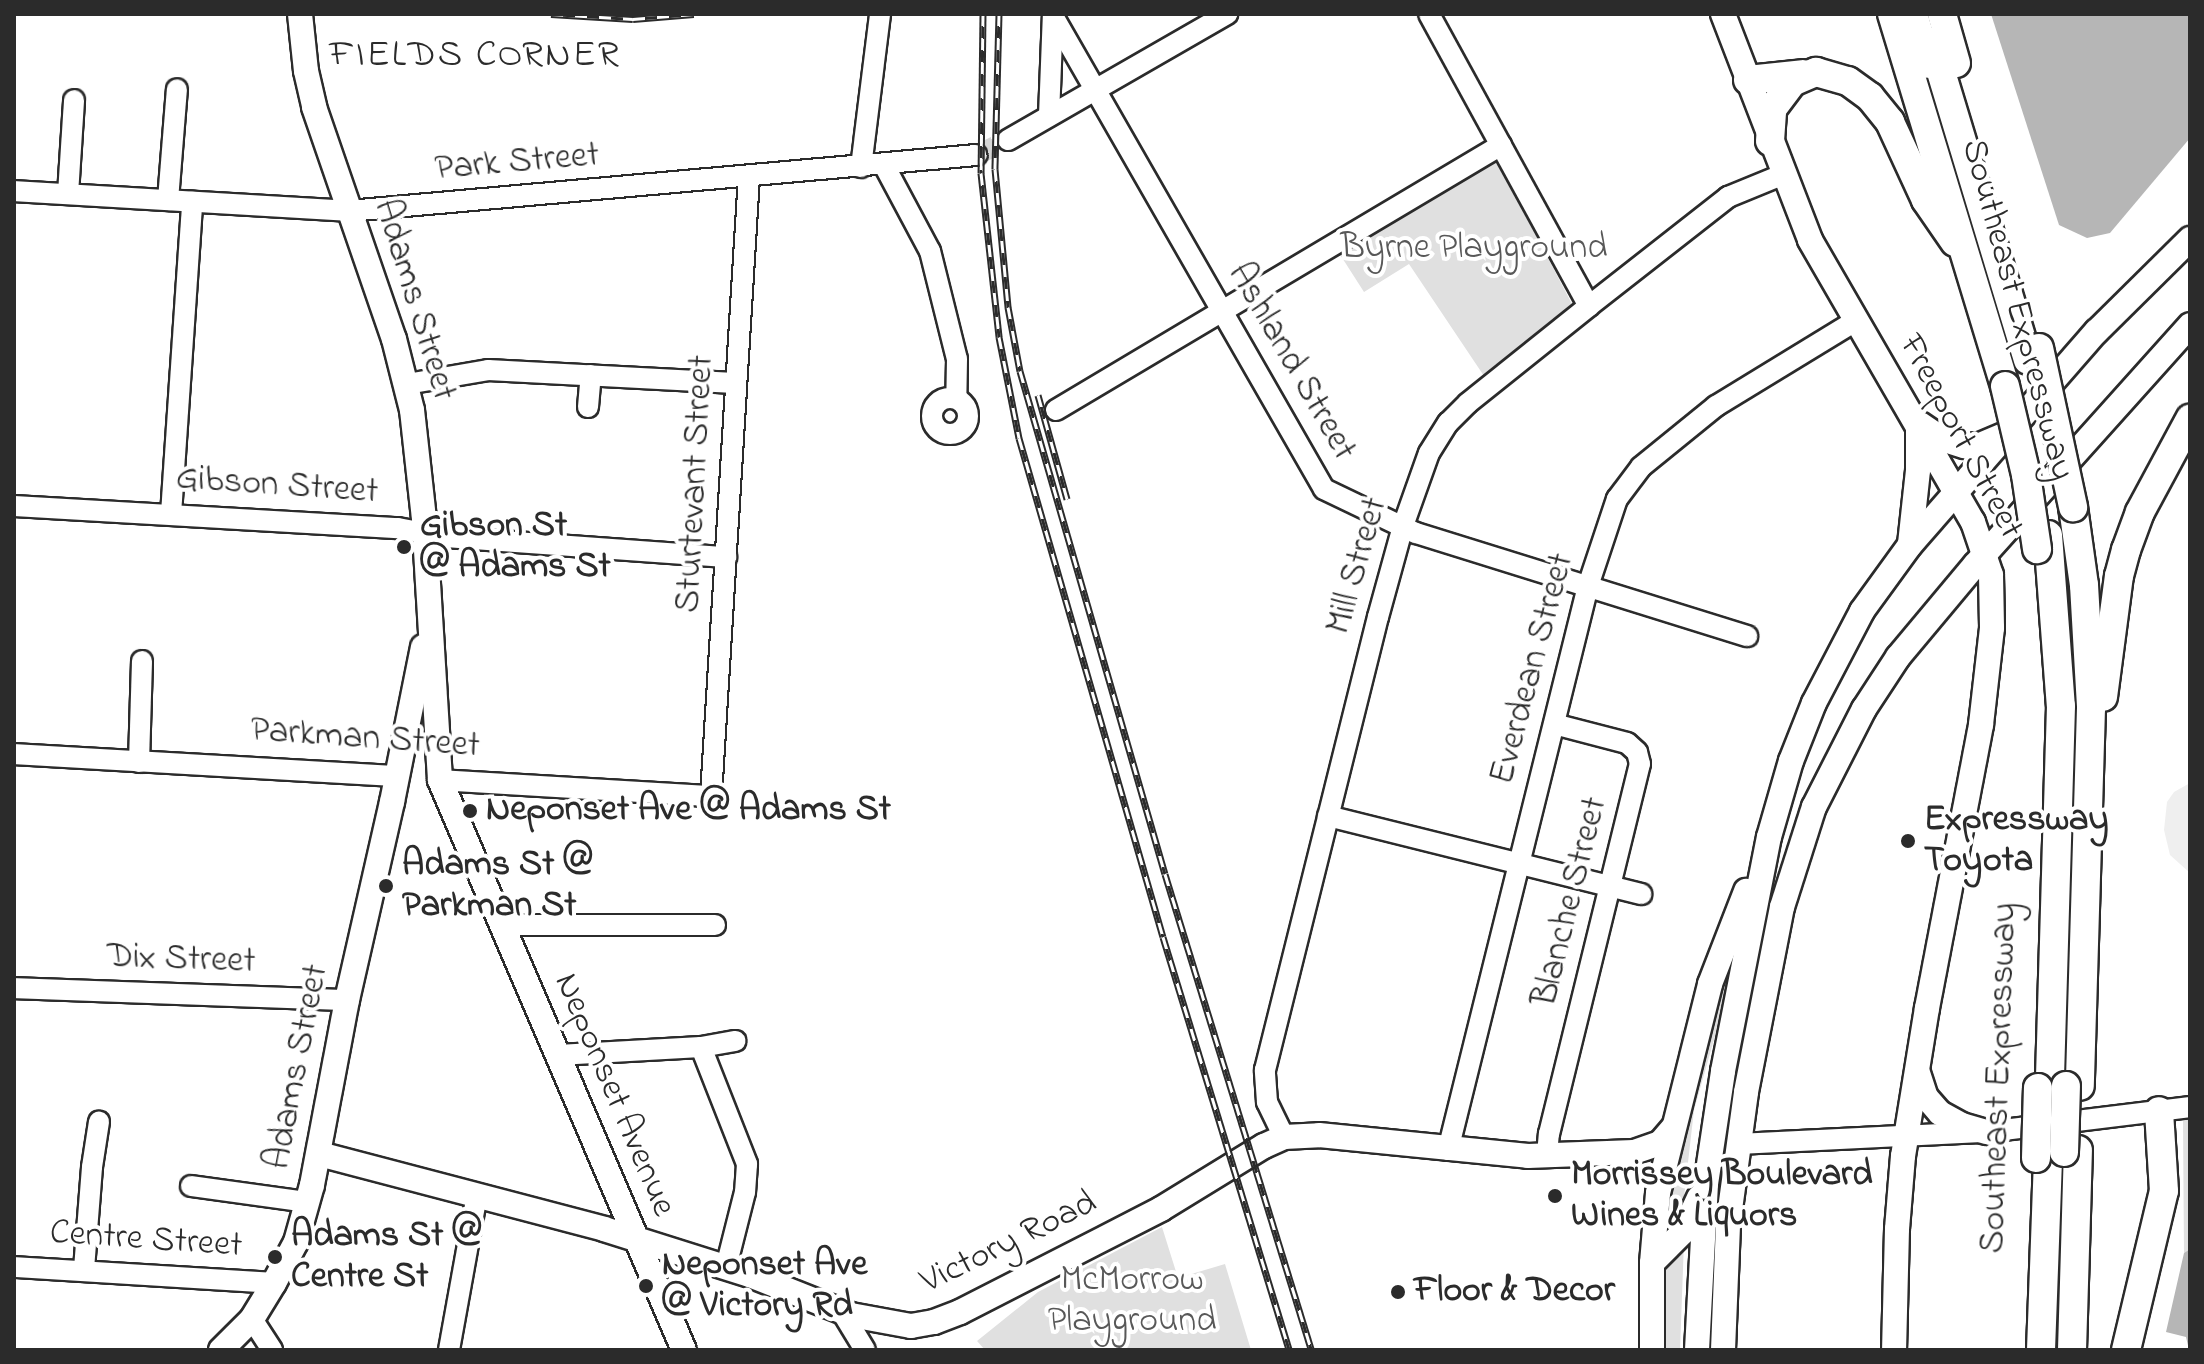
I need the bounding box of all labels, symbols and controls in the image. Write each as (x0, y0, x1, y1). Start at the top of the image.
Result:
district label: FIELDS CORNER (329, 34, 621, 80)
street label: Park Street (433, 134, 601, 192)
street label: Southeast Expressway (1951, 135, 2083, 485)
street label: Adams Street (363, 194, 465, 406)
park label: Byrne Playground (1340, 227, 1608, 271)
street label: Ashland Street (1217, 256, 1365, 468)
street label: Freeport Street (1888, 327, 2032, 547)
street label: Sturtevant Street (668, 354, 724, 614)
street label: Gibson Street (174, 457, 380, 515)
street label: Mill Street (1318, 493, 1398, 639)
place label: Gibson St @ Adams St (420, 504, 611, 589)
marker: Gibson St @ Adams St (395, 538, 413, 556)
street label: Everdean Street (1481, 549, 1585, 789)
street label: Parkman Street (249, 709, 481, 769)
place label: Neponset Ave @ Adams St (486, 789, 891, 833)
street label: Blanche Street (1524, 793, 1618, 1011)
place label: Expressway Toyota (1924, 798, 2109, 883)
marker: Neponset Ave @ Adams St (461, 802, 479, 820)
marker: Expressway Toyota (1899, 832, 1917, 850)
place label: Adams St @ Parkman St (402, 843, 593, 928)
marker: Adams St @ Parkman St (377, 877, 395, 895)
street label: Southeast Expressway (1972, 902, 2028, 1254)
street label: Dix Street (106, 936, 256, 984)
street label: Adams Street (257, 961, 339, 1173)
street label: Neponset Avenue (543, 967, 685, 1223)
place label: Morrissey Boulevard Wines & Liquors (1571, 1153, 1872, 1238)
street label: Victory Road (914, 1182, 1104, 1304)
marker: Morrissey Boulevard Wines & Liquors (1546, 1187, 1564, 1205)
street label: Centre Street (48, 1212, 244, 1268)
place label: Adams St @ Centre St (291, 1214, 482, 1299)
place label: Neponset Ave @ Victory Rd (662, 1243, 867, 1328)
marker: Adams St @ Centre St (266, 1248, 284, 1266)
park label: McMorrow Playground (1048, 1258, 1216, 1343)
place label: Floor & Decor (1414, 1270, 1615, 1314)
marker: Neponset Ave @ Victory Rd (637, 1277, 655, 1295)
marker: Floor & Decor (1389, 1283, 1407, 1301)

